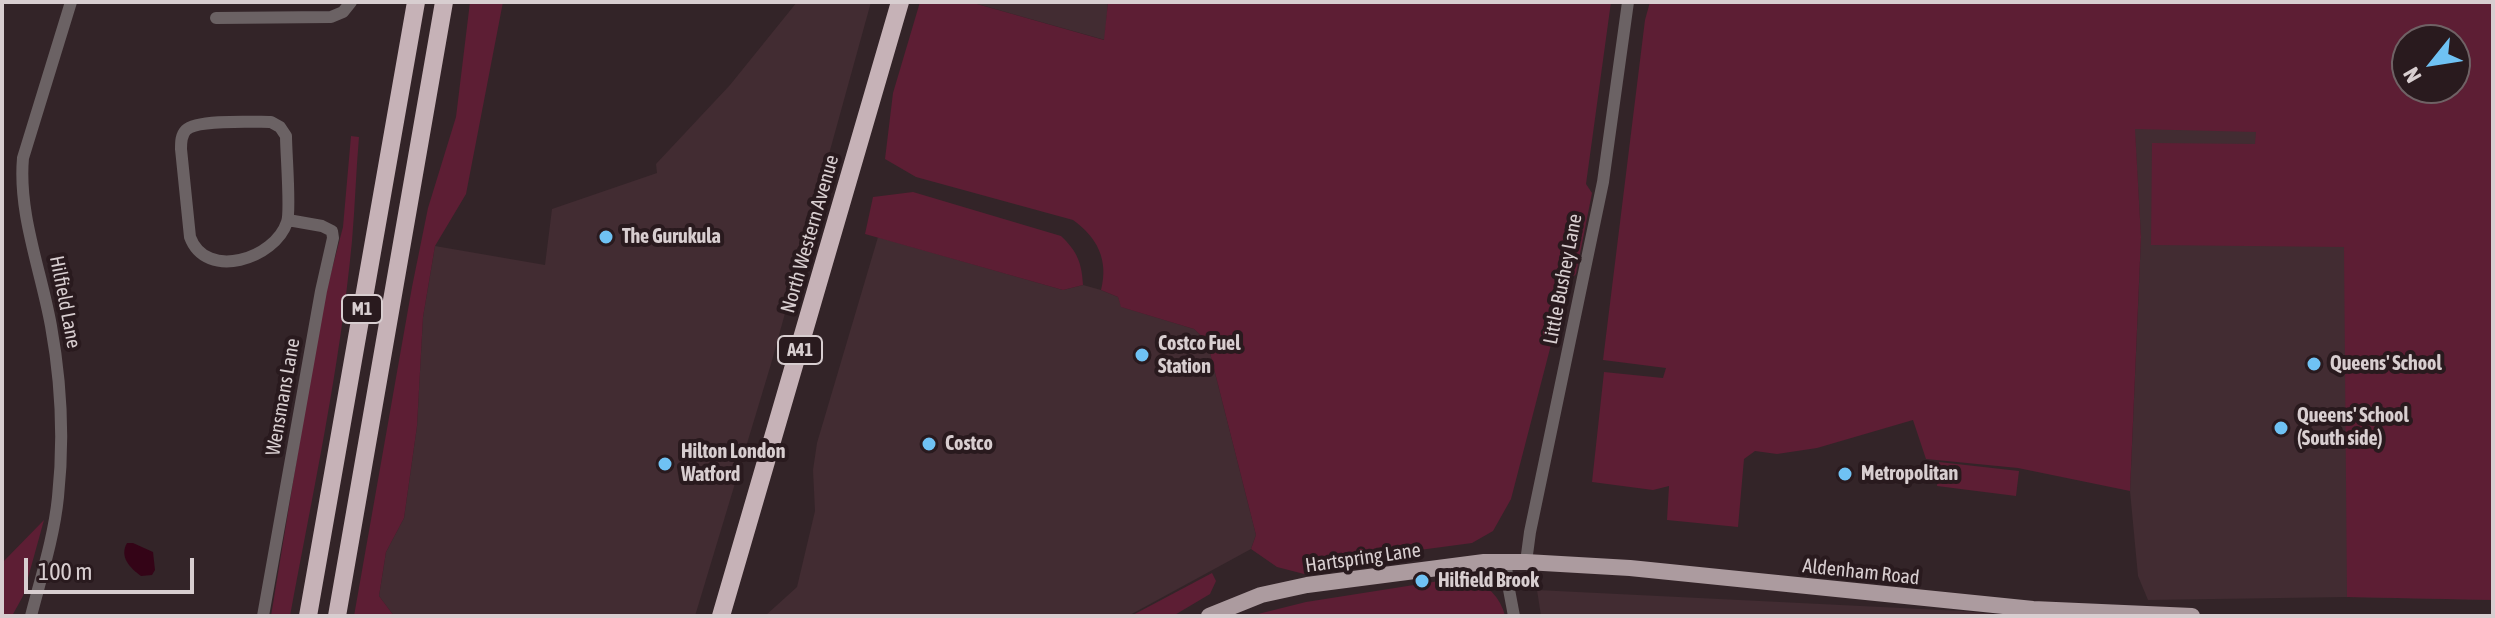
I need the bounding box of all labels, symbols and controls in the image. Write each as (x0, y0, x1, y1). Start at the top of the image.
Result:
north arrow (2391, 24, 2471, 104)
text: N (2397, 63, 2426, 87)
street label: North Western Avenue (776, 152, 844, 316)
street label: Little Bushey Lane (1539, 212, 1587, 346)
place label: The Gurukula (622, 225, 721, 249)
marker: The Gurukula (597, 228, 615, 246)
street label: Hilfield Lane (44, 254, 86, 350)
road number: M1 (342, 295, 382, 323)
place label: Costco Fuel Station (1158, 332, 1240, 379)
street label: Wensmans Lane (261, 336, 305, 458)
road number: A41 (778, 336, 822, 364)
marker: Costco Fuel Station (1133, 346, 1151, 364)
place label: Queens' School (2330, 352, 2442, 376)
marker: Queens' School (2305, 355, 2323, 373)
place label: Queens' School (South side) (2297, 404, 2409, 451)
marker: Queens' School (South side) (2272, 419, 2290, 437)
place label: Costco (945, 432, 993, 456)
marker: Costco (920, 435, 938, 453)
place label: Hilton London Watford (681, 440, 785, 487)
marker: Hilton London Watford (656, 455, 674, 473)
place label: Metropolitan (1861, 462, 1958, 486)
marker: Metropolitan (1836, 465, 1854, 483)
street label: Hartspring Lane (1304, 538, 1422, 578)
scale bar (28, 542, 198, 592)
street label: Aldenham Road (1801, 554, 1921, 590)
text: 100 m (38, 558, 92, 585)
place label: Hilfield Brook (1438, 569, 1539, 593)
marker: Hilfield Brook (1413, 572, 1431, 590)

